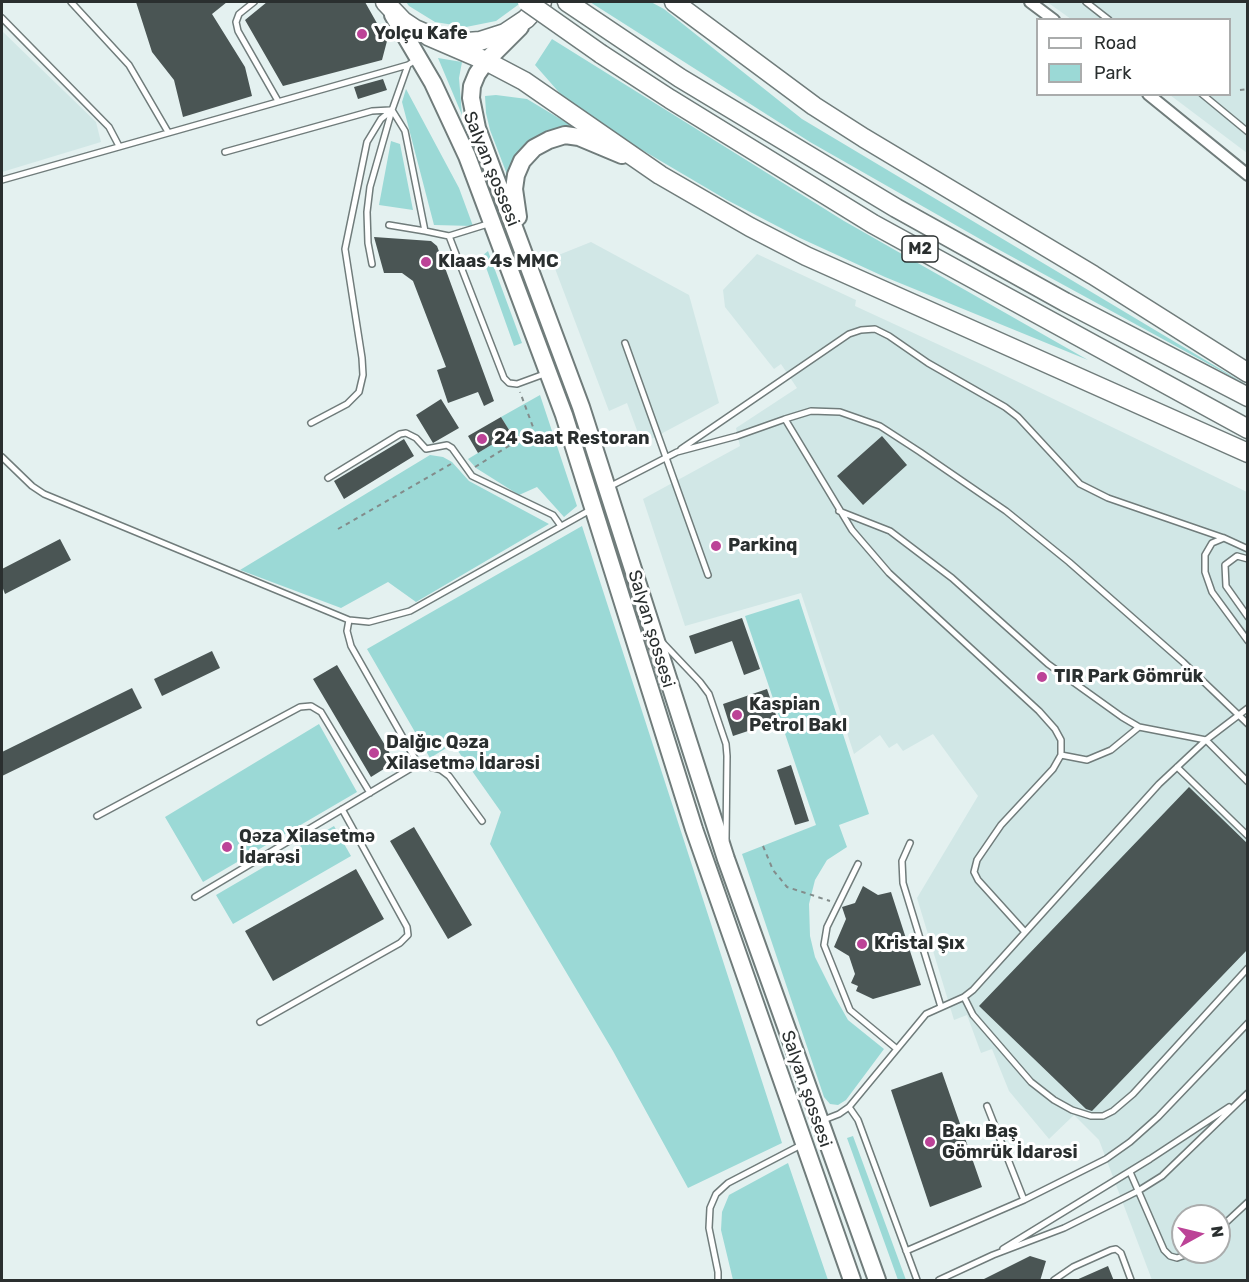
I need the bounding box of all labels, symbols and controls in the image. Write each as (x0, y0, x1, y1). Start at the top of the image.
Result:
legend (1036, 18, 1231, 96)
place label: Yolçu Kafe (374, 23, 468, 45)
marker: Yolçu Kafe (355, 27, 369, 41)
text: Road (1094, 32, 1137, 54)
text: Park (1094, 62, 1131, 84)
street label: Salyan şossesi (458, 108, 524, 230)
road number: M2 (902, 236, 938, 262)
place label: Klaas 4s MMC (438, 251, 559, 273)
marker: Klaas 4s MMC (419, 255, 433, 269)
place label: 24 Saat Restoran (494, 428, 650, 450)
marker: 24 Saat Restoran (475, 432, 489, 446)
place label: Parkinq (728, 535, 797, 557)
marker: Parkinq (709, 539, 723, 553)
street label: Salyan şossesi (623, 568, 679, 690)
place label: TIR Park Gömrük (1054, 666, 1203, 688)
marker: TIR Park Gömrük (1035, 670, 1049, 684)
place label: Kaspian Petrol Bakl (749, 694, 847, 736)
marker: Kaspian Petrol Bakl (730, 708, 744, 722)
place label: Dalğıc Qəza Xilasetmə İdarəsi (386, 732, 540, 774)
marker: Dalğıc Qəza Xilasetmə İdarəsi (367, 746, 381, 760)
place label: Qəza Xilasetmə İdarəsi (239, 826, 375, 868)
marker: Qəza Xilasetmə İdarəsi (220, 840, 234, 854)
place label: Kristal Şıx (874, 933, 965, 955)
marker: Kristal Şıx (855, 937, 869, 951)
street label: Salyan şossesi (776, 1028, 836, 1150)
place label: Bakı Baş Gömrük İdarəsi (942, 1121, 1078, 1164)
marker: Bakı Baş Gömrük İdarəsi (923, 1135, 937, 1149)
north arrow (1171, 1204, 1231, 1264)
text: N (1207, 1225, 1228, 1239)

